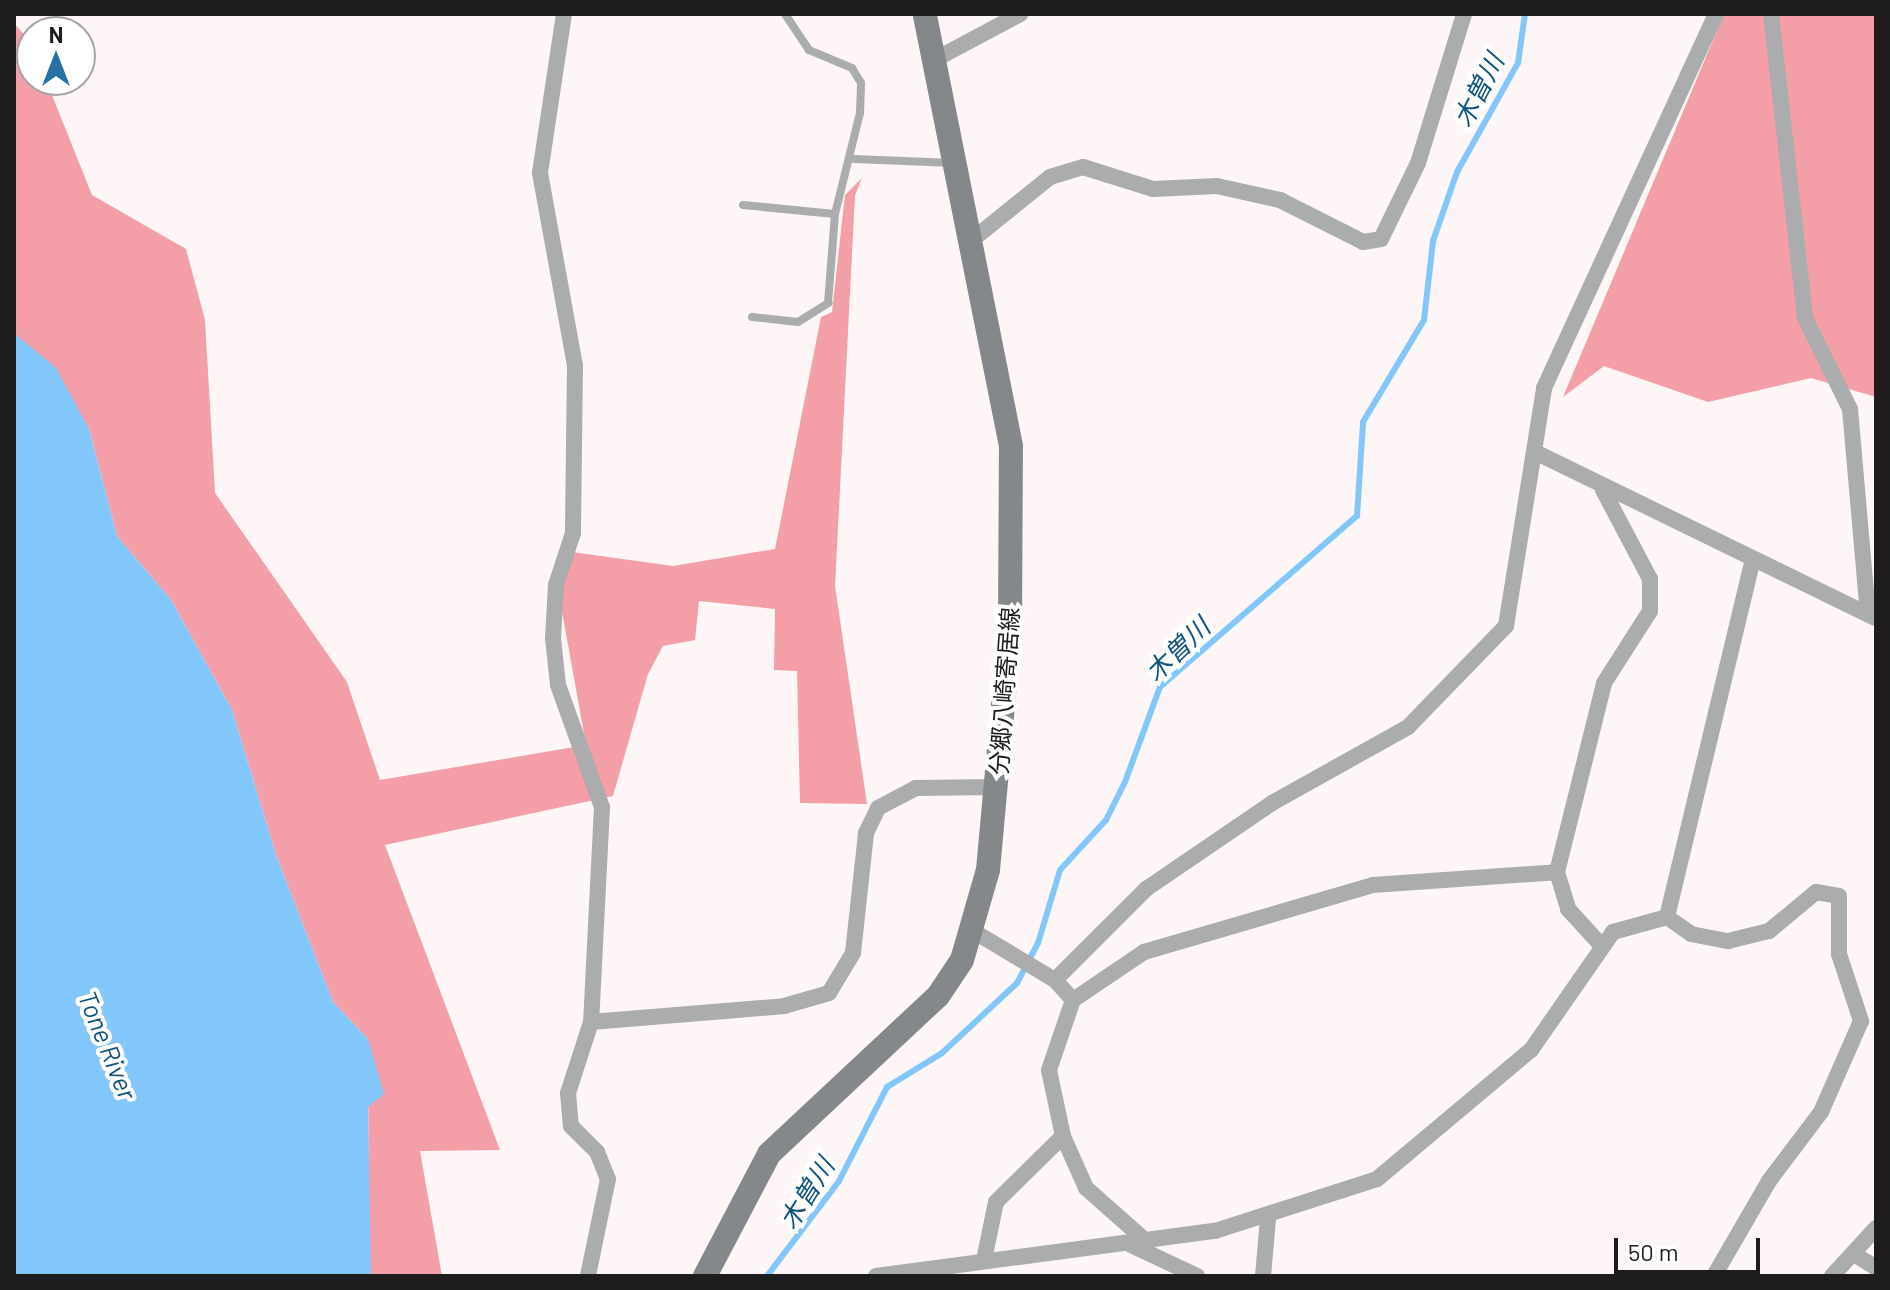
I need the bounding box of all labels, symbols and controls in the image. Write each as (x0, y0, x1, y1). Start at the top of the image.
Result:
north arrow (16, 16, 96, 96)
text: N (49, 21, 63, 47)
water label: 木曽川 (1446, 48, 1510, 132)
street label: 分郷八崎寄居線 (984, 606, 1024, 776)
water label: 木曽川 (1138, 611, 1216, 687)
water label: Tone River (72, 986, 144, 1104)
water label: 木曽川 (772, 1152, 840, 1234)
scale bar (1618, 1222, 1764, 1272)
text: 50 m (1628, 1237, 1679, 1266)

